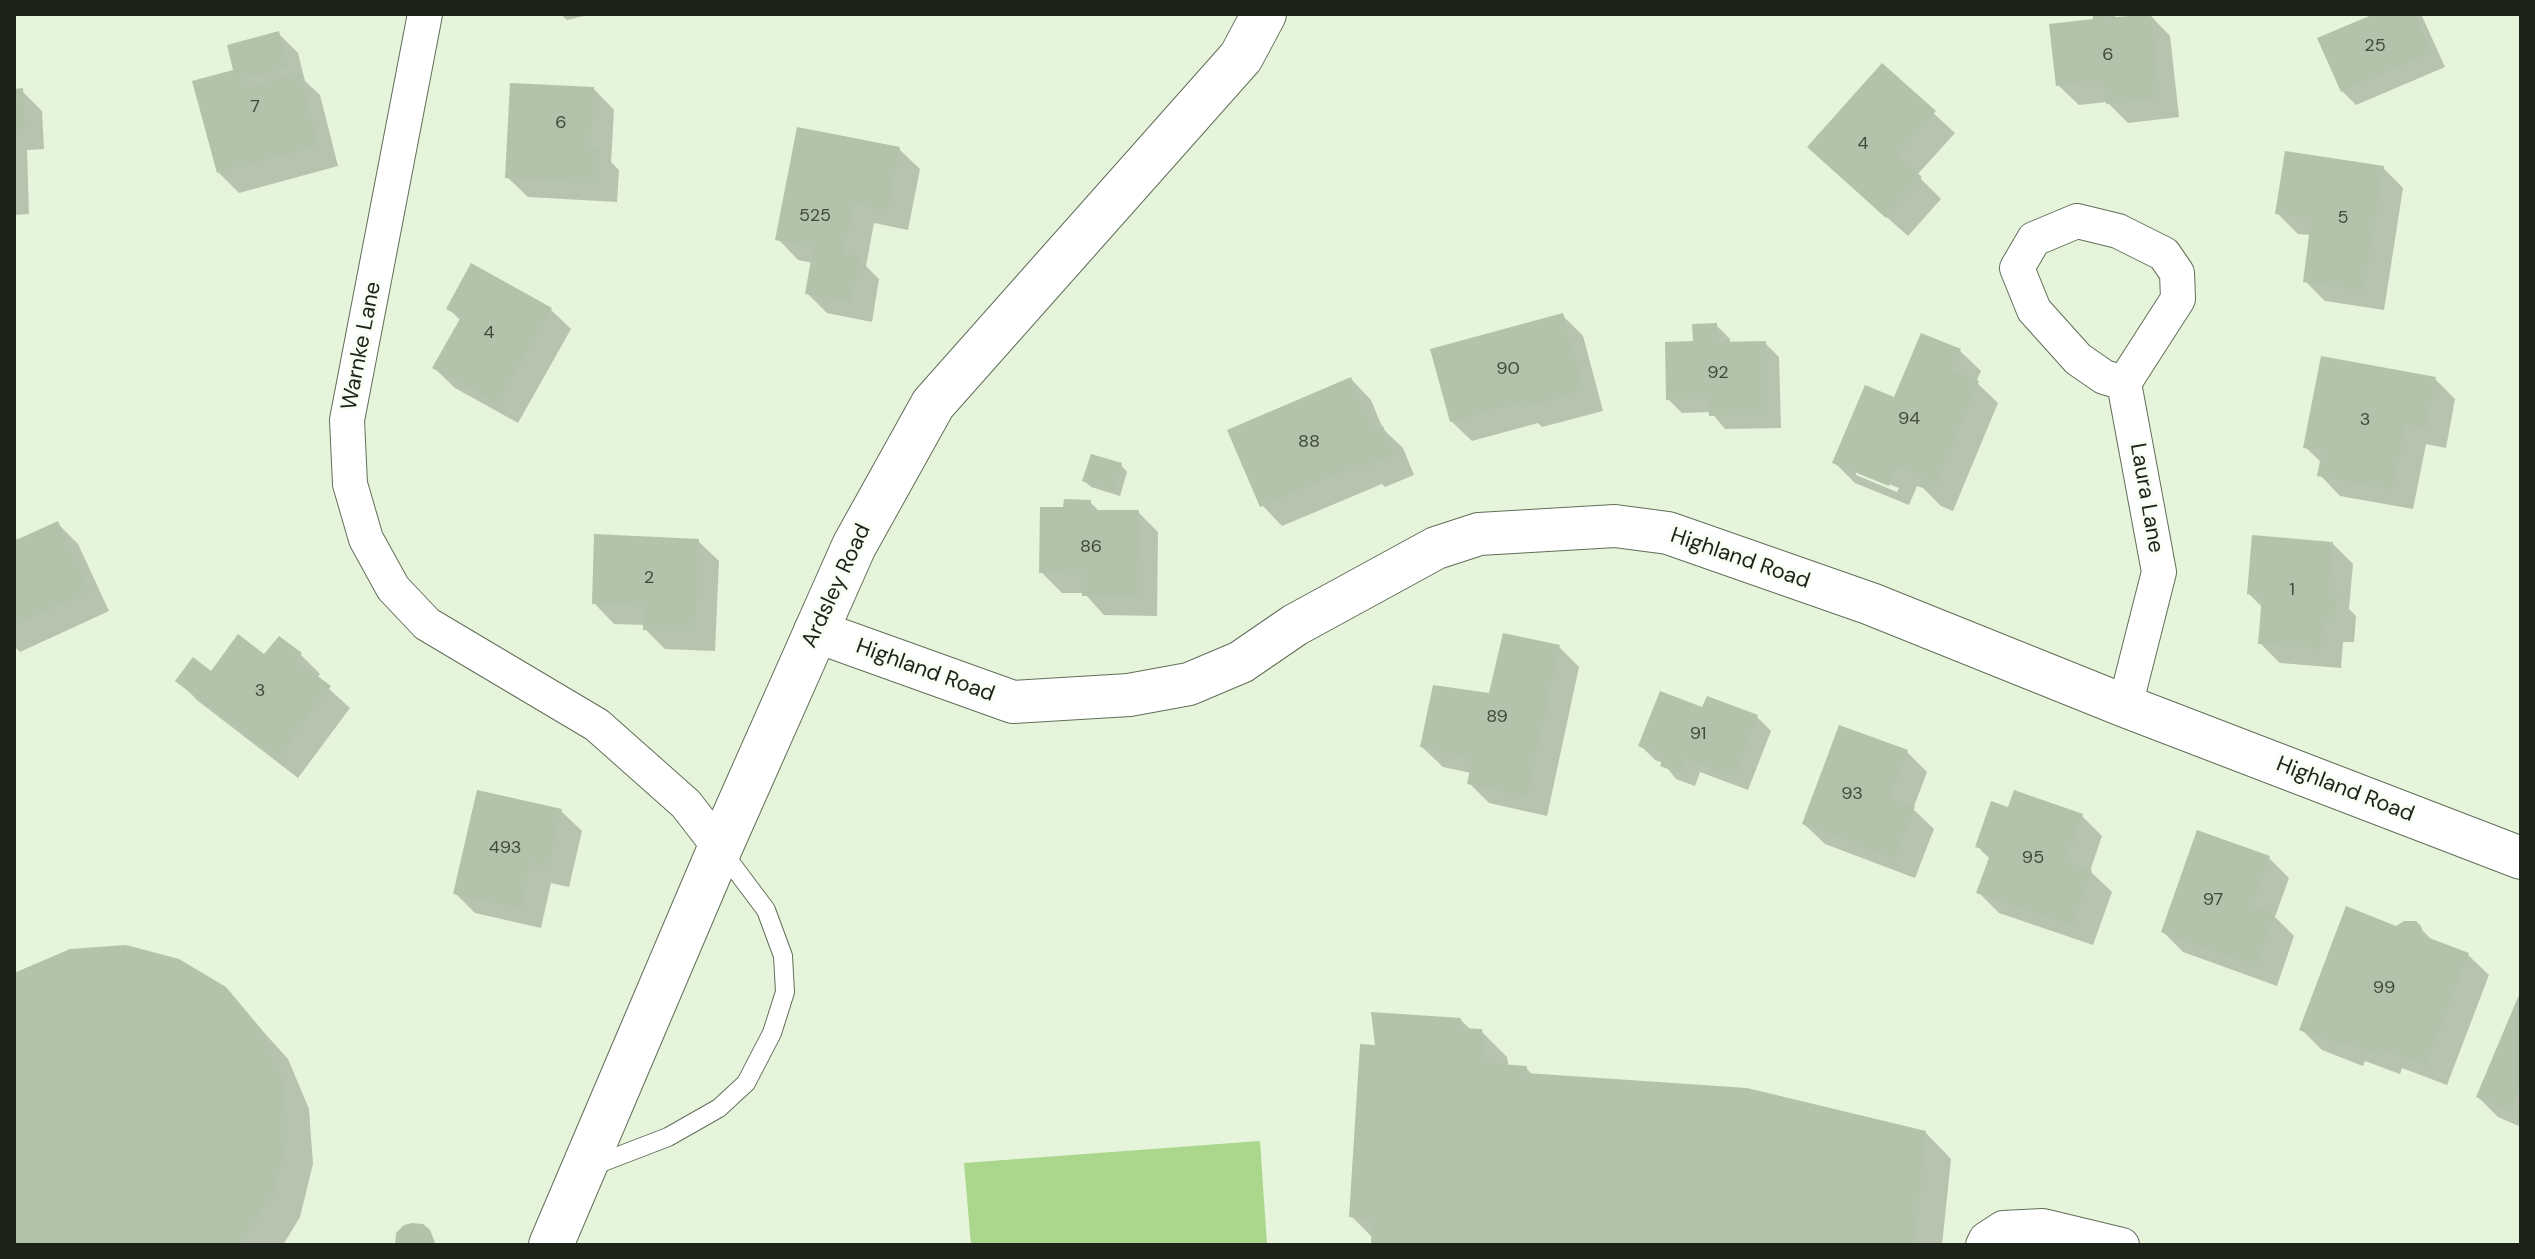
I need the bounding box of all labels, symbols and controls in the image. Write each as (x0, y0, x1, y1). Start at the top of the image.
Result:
house number: 25 (2364, 35, 2386, 57)
house number: 6 (2102, 44, 2114, 66)
house number: 7 (250, 96, 260, 118)
house number: 6 (555, 112, 567, 134)
house number: 4 (1858, 133, 1868, 155)
house number: 525 (799, 205, 831, 227)
house number: 5 (2338, 207, 2348, 229)
street label: Warnke Lane (337, 280, 387, 412)
house number: 4 (484, 322, 494, 344)
house number: 90 (1496, 358, 1520, 380)
house number: 92 (1707, 362, 1729, 384)
house number: 94 (1898, 408, 1920, 430)
house number: 3 (2360, 409, 2370, 431)
house number: 88 (1298, 431, 1320, 453)
street label: Laura Lane (2123, 441, 2169, 555)
street label: Ardsley Road (797, 520, 877, 652)
street label: Highland Road (1667, 523, 1813, 595)
house number: 86 (1080, 536, 1102, 558)
house number: 2 (644, 567, 654, 589)
house number: 1 (2289, 579, 2295, 601)
street label: Highland Road (852, 634, 998, 708)
house number: 3 (255, 680, 265, 702)
house number: 89 (1486, 706, 1508, 728)
house number: 91 (1690, 723, 1706, 745)
street label: Highland Road (2272, 752, 2418, 828)
house number: 93 (1841, 783, 1863, 805)
house number: 493 (489, 837, 521, 859)
house number: 95 (2022, 847, 2044, 869)
house number: 97 (2203, 889, 2223, 911)
house number: 99 (2373, 977, 2395, 999)

